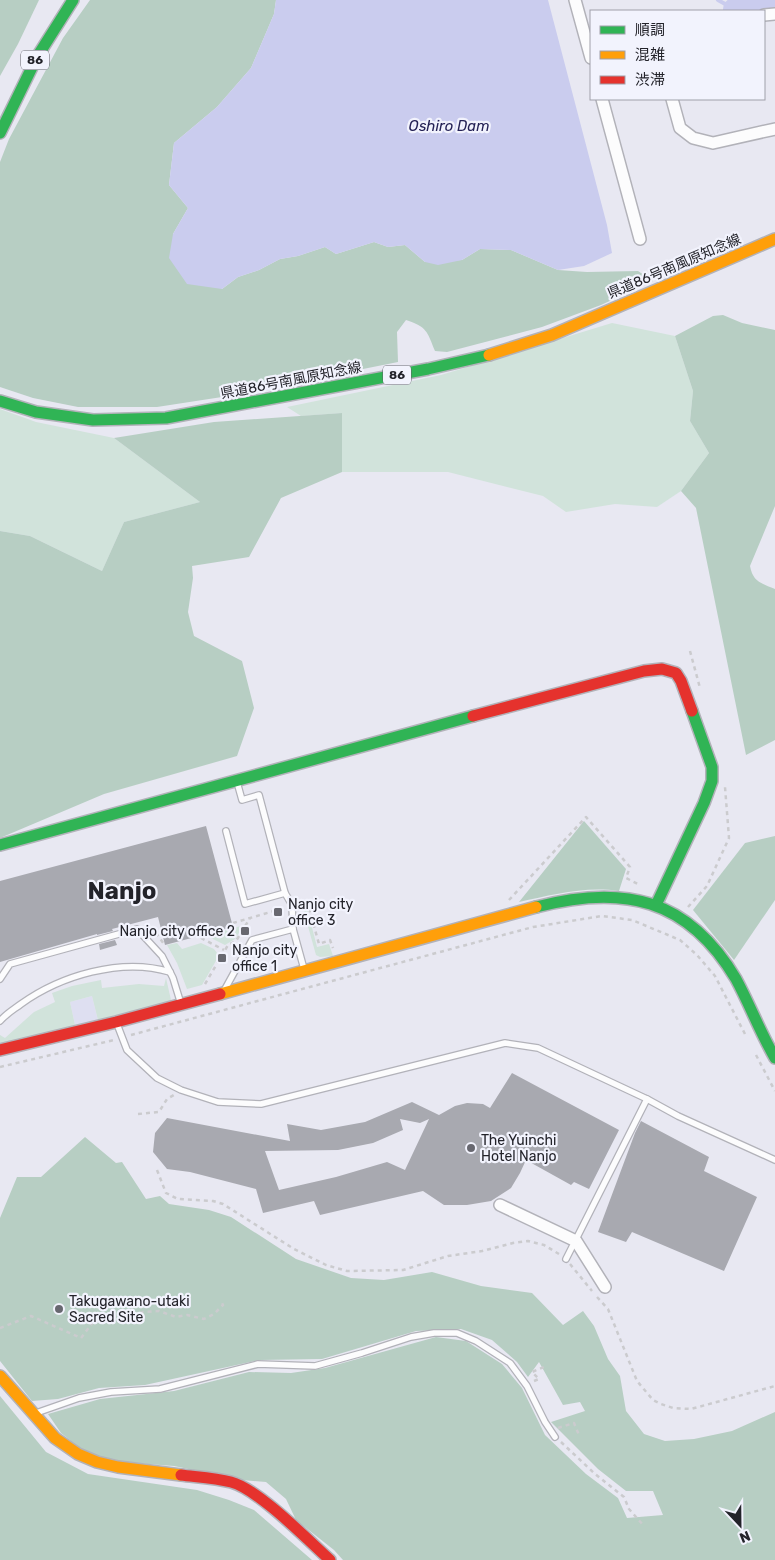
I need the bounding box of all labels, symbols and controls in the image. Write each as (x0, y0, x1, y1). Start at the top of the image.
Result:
legend (590, 10, 765, 100)
text: 順調 (635, 21, 665, 39)
text: 混雑 (635, 46, 665, 64)
road number: 86 (21, 50, 49, 70)
text: 渋滞 (635, 71, 665, 89)
water label: Oshiro Dam (408, 117, 490, 135)
street label: 県道86号南風原知念線 (605, 231, 743, 302)
street label: 県道86号南風原知念線 (219, 358, 363, 403)
road number: 86 (383, 366, 411, 384)
district label: Nanjo (88, 877, 156, 905)
place label: Nanjo city office 3 (288, 896, 354, 929)
marker: Nanjo city office 3 (272, 906, 284, 918)
place label: Nanjo city office 2 (120, 923, 235, 940)
marker: Nanjo city office 2 (239, 925, 251, 937)
place label: Nanjo city office 1 (232, 942, 298, 975)
marker: Nanjo city office 1 (216, 952, 228, 964)
place label: The Yuinchi Hotel Nanjo (481, 1132, 557, 1165)
marker: The Yuinchi Hotel Nanjo (465, 1142, 477, 1154)
place label: Takugawano-utaki Sacred Site (69, 1293, 190, 1326)
marker: Takugawano-utaki Sacred Site (53, 1303, 65, 1315)
north arrow (715, 1500, 765, 1550)
text: N (737, 1527, 753, 1546)

